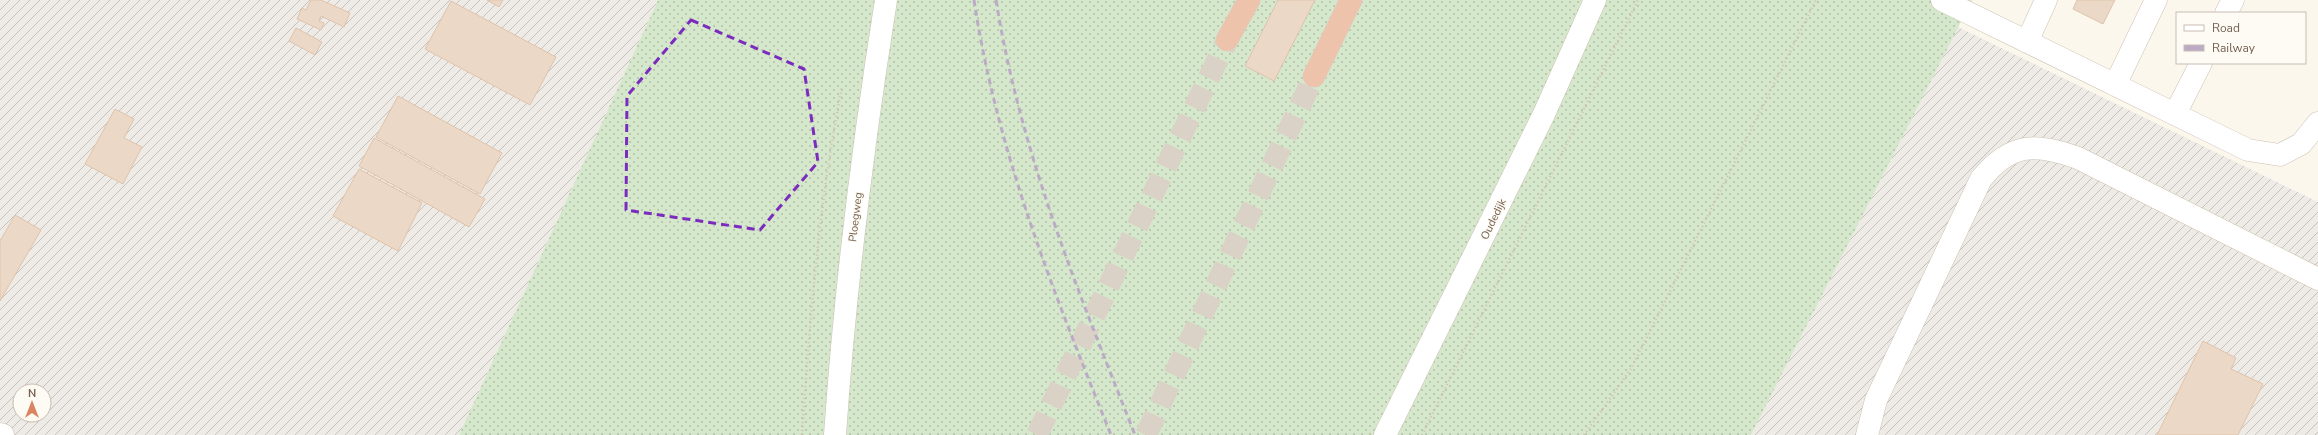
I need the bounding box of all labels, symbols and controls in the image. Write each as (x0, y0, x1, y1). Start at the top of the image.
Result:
legend (2176, 12, 2306, 64)
text: Road (2212, 20, 2240, 36)
text: Railway (2212, 40, 2256, 56)
street label: Ploegweg (845, 191, 866, 243)
street label: Oudedijk (1477, 196, 1510, 242)
north arrow (12, 383, 52, 423)
text: N (28, 386, 36, 401)

